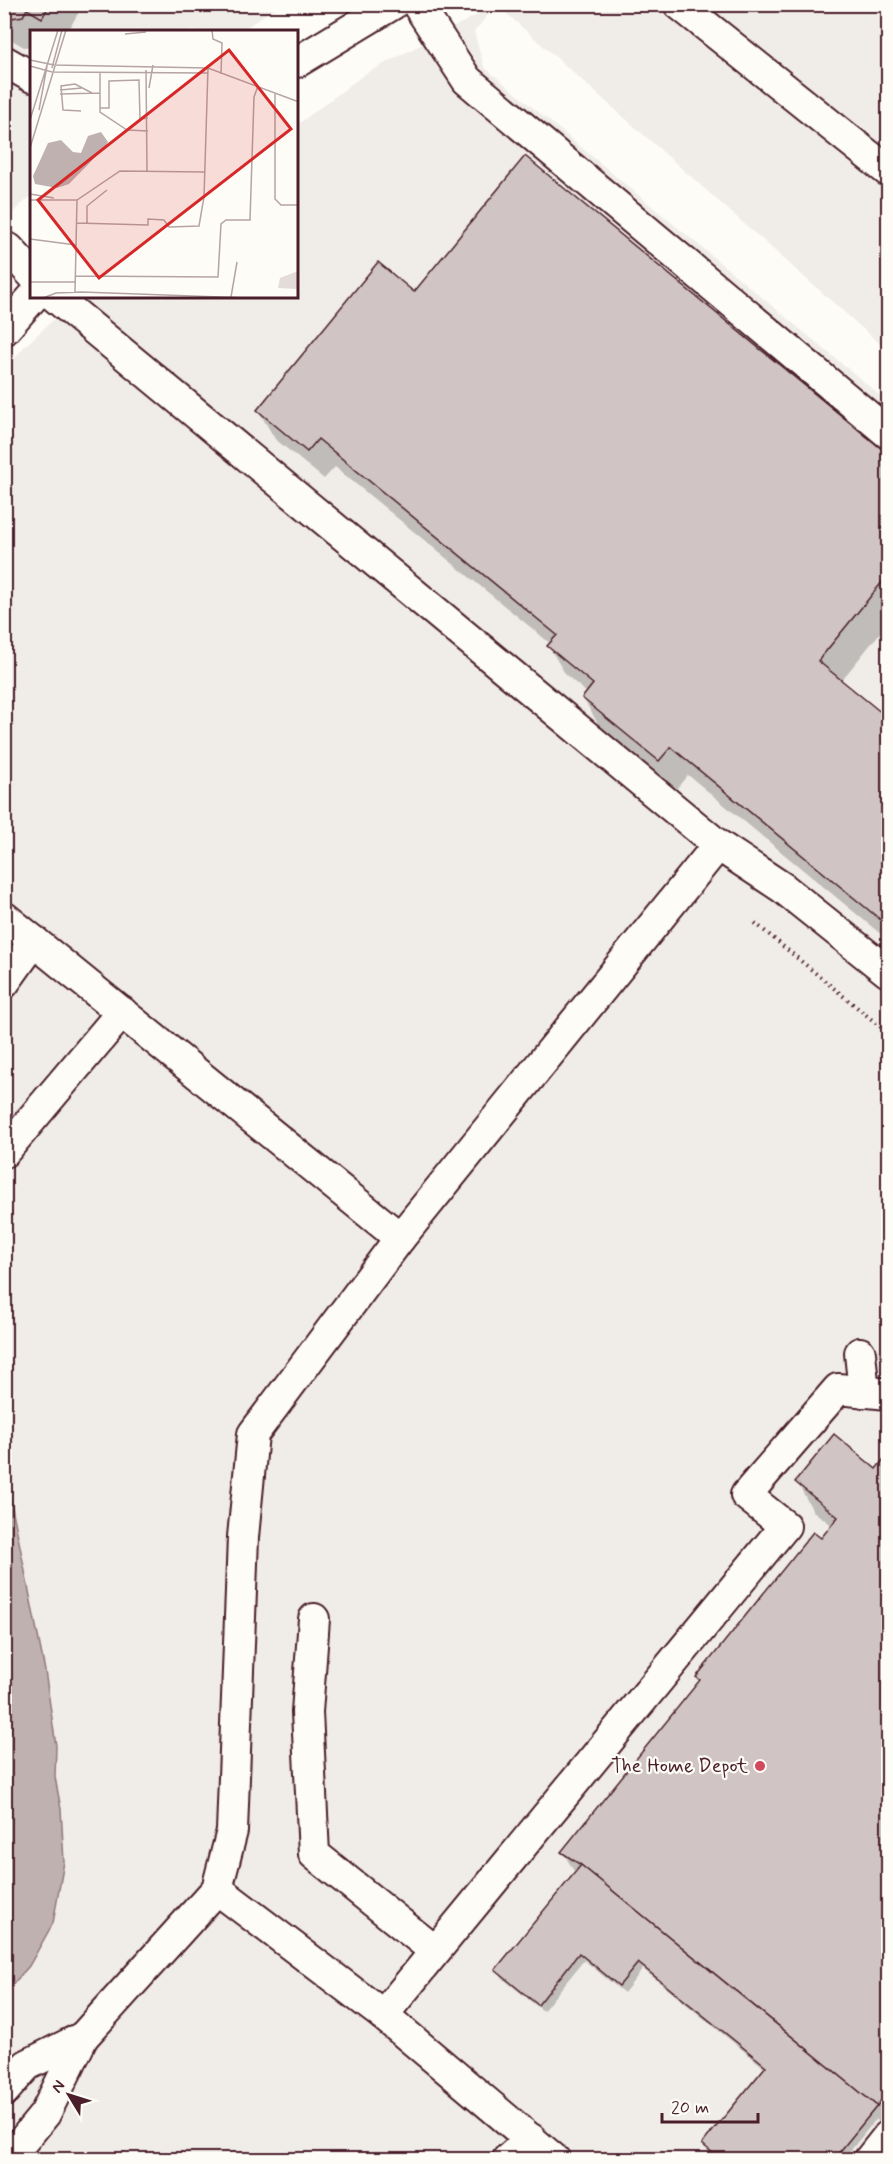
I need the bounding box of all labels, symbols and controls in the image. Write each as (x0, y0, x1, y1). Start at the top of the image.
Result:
inset map (30, 30, 298, 298)
place label: The Home Depot (611, 1753, 748, 1780)
marker: The Home Depot (753, 1759, 767, 1773)
north arrow (39, 2065, 99, 2125)
text: N (47, 2076, 70, 2097)
scale bar (662, 2086, 758, 2124)
text: 20 m (671, 2096, 709, 2120)

